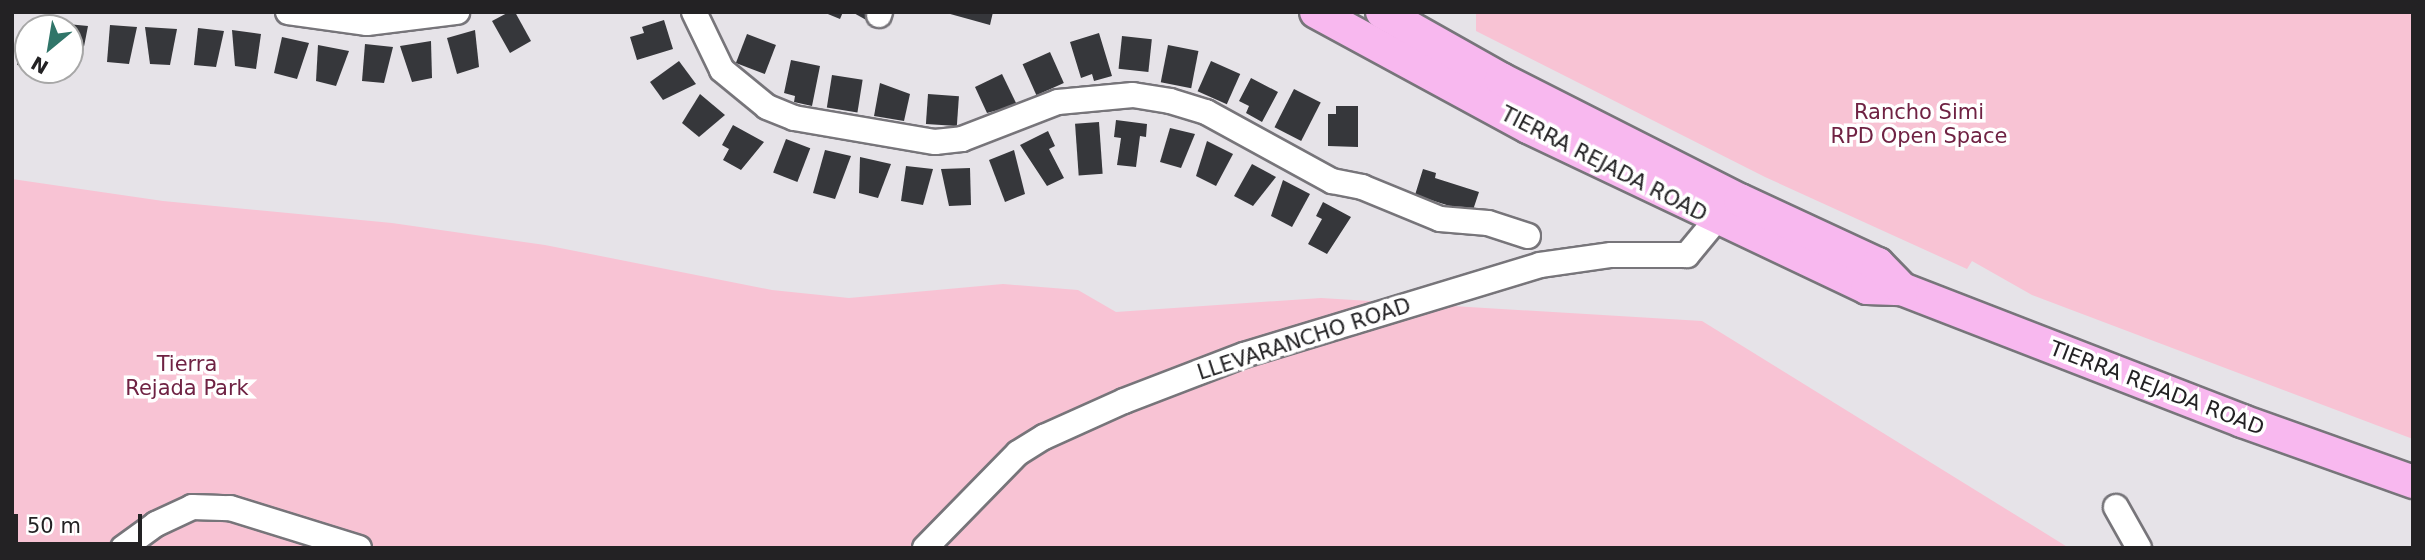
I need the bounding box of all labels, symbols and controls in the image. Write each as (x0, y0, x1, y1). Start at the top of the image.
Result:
north arrow (14, 14, 84, 84)
text: N (27, 52, 52, 79)
park label: Rancho Simi RPD Open Space (1831, 99, 2007, 149)
street label: TIERRA REJADA ROAD (1497, 101, 1711, 227)
street label: LLEVARANCHO ROAD (1194, 293, 1414, 385)
street label: TIERRA REJADA ROAD (2046, 335, 2268, 441)
park label: Tierra Rejada Park (125, 351, 249, 401)
scale bar (18, 500, 145, 544)
text: 50 m (27, 514, 81, 538)

